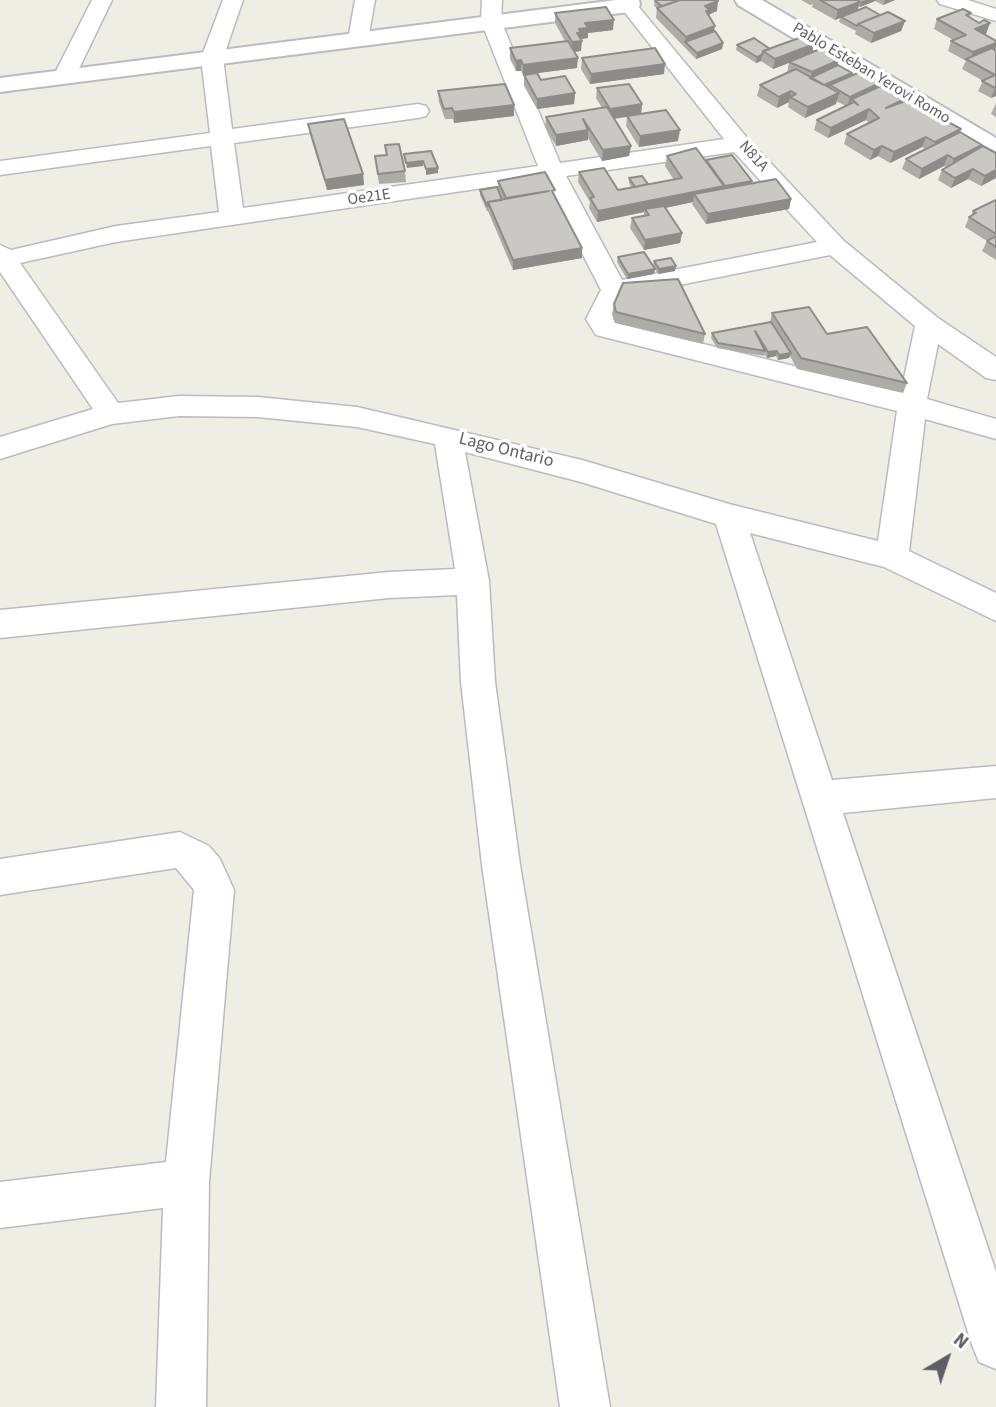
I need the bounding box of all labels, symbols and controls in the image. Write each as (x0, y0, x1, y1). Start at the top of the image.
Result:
street label: Pablo Esteban Yerovi Romo (789, 19, 953, 129)
street label: N81A (734, 138, 772, 176)
street label: Oe21E (346, 186, 392, 210)
street label: Lago Ontario (456, 429, 556, 473)
north arrow (912, 1323, 982, 1393)
text: N (947, 1327, 974, 1356)

